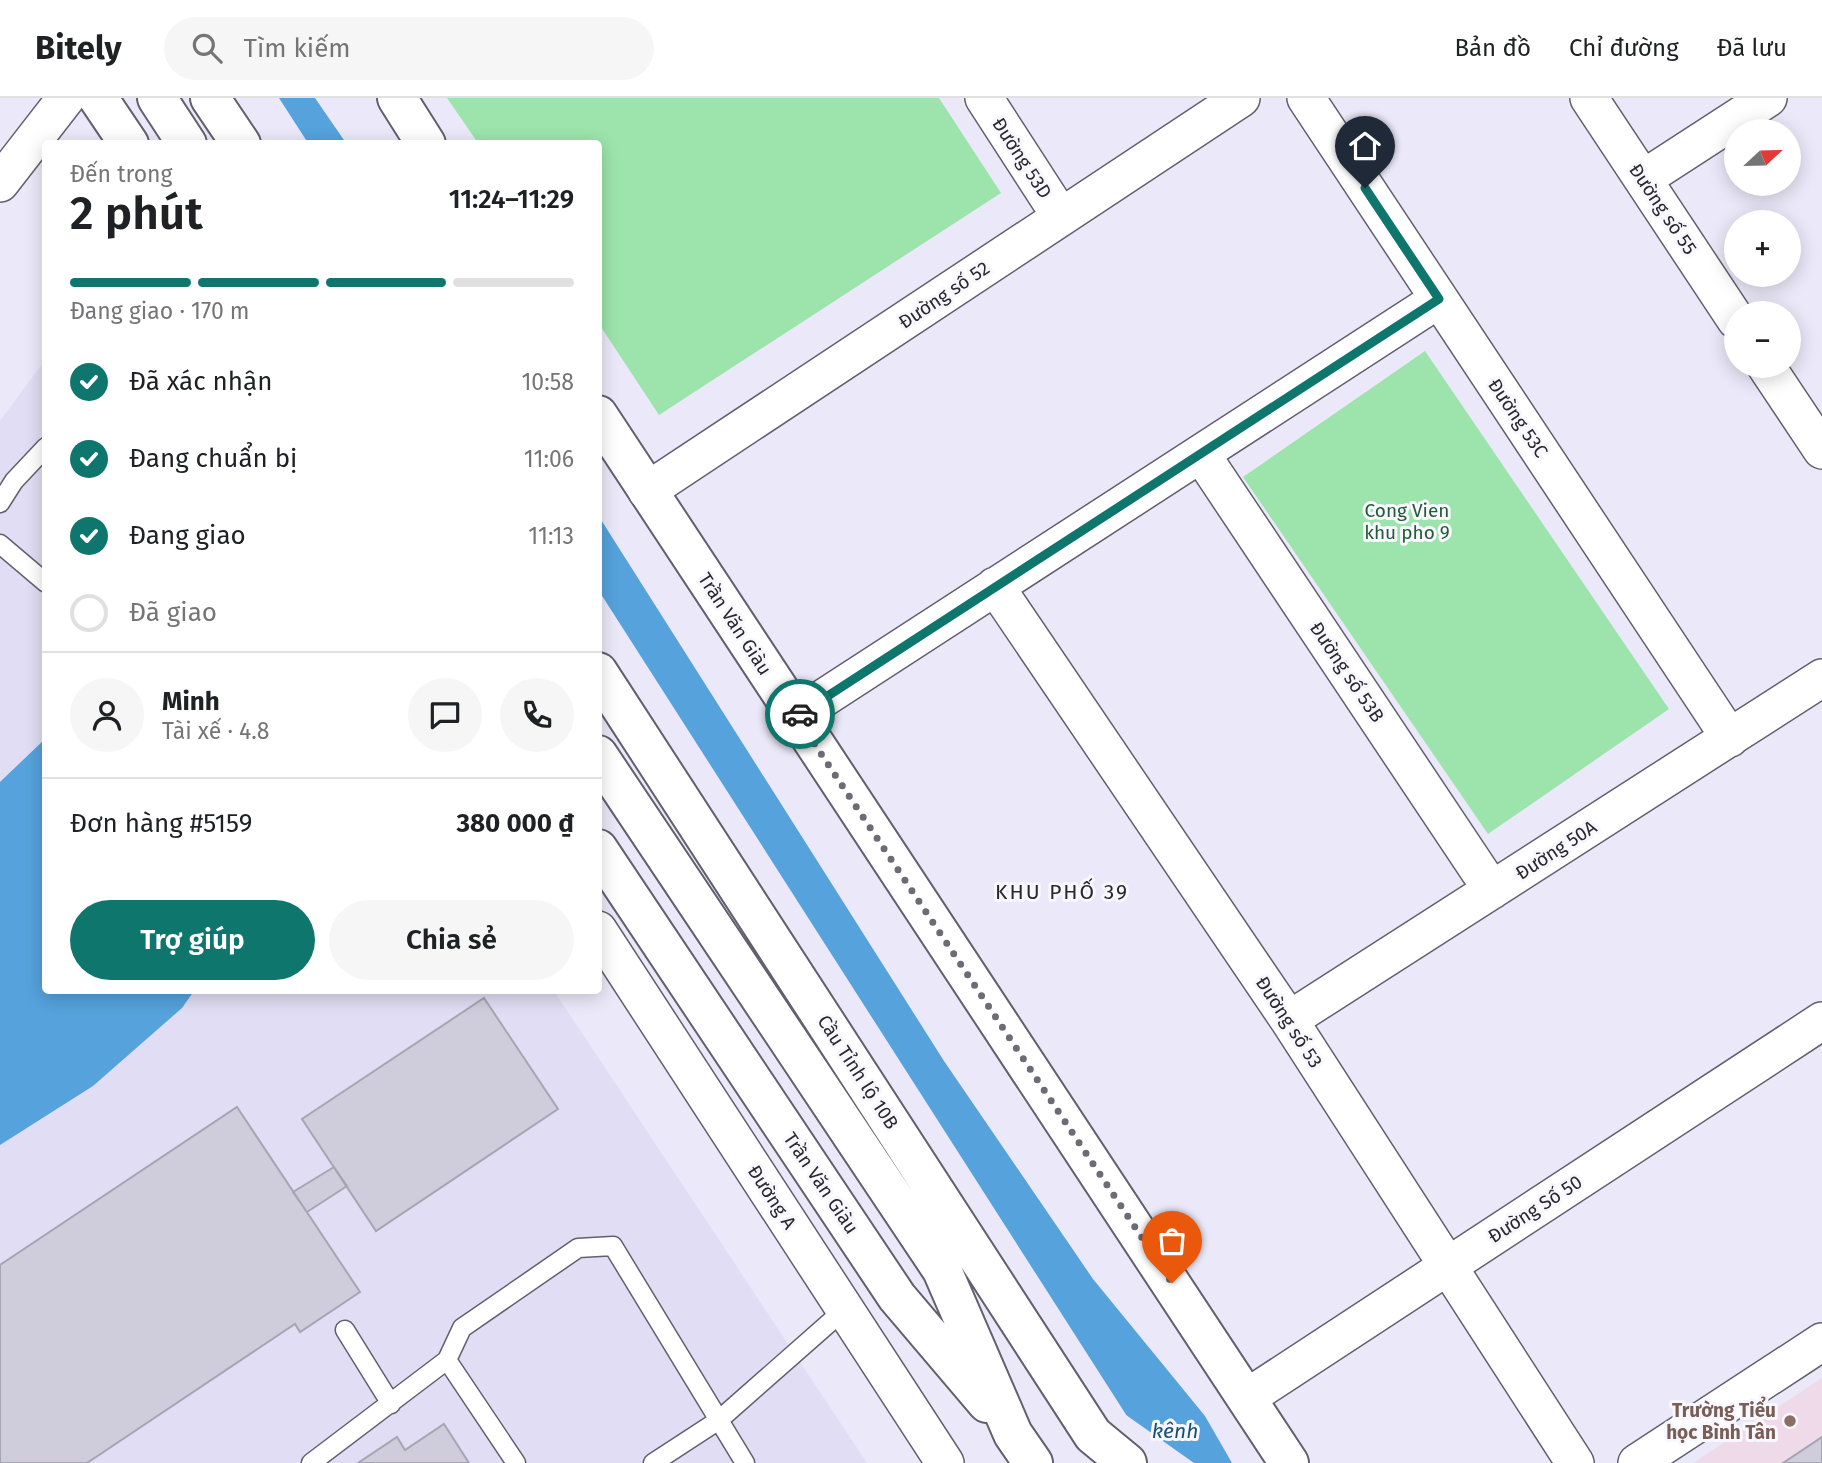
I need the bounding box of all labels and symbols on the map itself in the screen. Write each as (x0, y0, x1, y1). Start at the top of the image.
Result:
street label: Đường 53D (987, 113, 1057, 203)
pin (1335, 116, 1395, 188)
north arrow (1724, 119, 1801, 196)
street label: Đường số 55 (1624, 159, 1702, 259)
street label: Đường số 52 (894, 256, 994, 334)
street label: Đường 53C (1483, 374, 1553, 462)
park label: Cong Vien khu pho 9 (1364, 499, 1450, 544)
street label: Trần Văn Giàu (693, 568, 777, 680)
street label: Đường số 53B (1305, 617, 1389, 727)
courier (765, 679, 835, 749)
street label: Đường 50A (1511, 815, 1601, 885)
district label: KHU PHỐ 39 (995, 877, 1129, 905)
street label: Đường số 53 (1251, 972, 1327, 1072)
street label: Cầu Tỉnh lộ 10B (813, 1011, 903, 1133)
street label: Trần Văn Giàu (779, 1128, 863, 1238)
street label: Đường A (743, 1161, 801, 1233)
street label: Đường Số 50 (1484, 1170, 1586, 1248)
pin (1142, 1211, 1202, 1283)
place label: Trường Tiểu học Bình Tân (1666, 1396, 1776, 1444)
marker: Trường Tiểu học Bình Tân (1782, 1413, 1798, 1429)
water label: kênh (1152, 1418, 1198, 1444)

